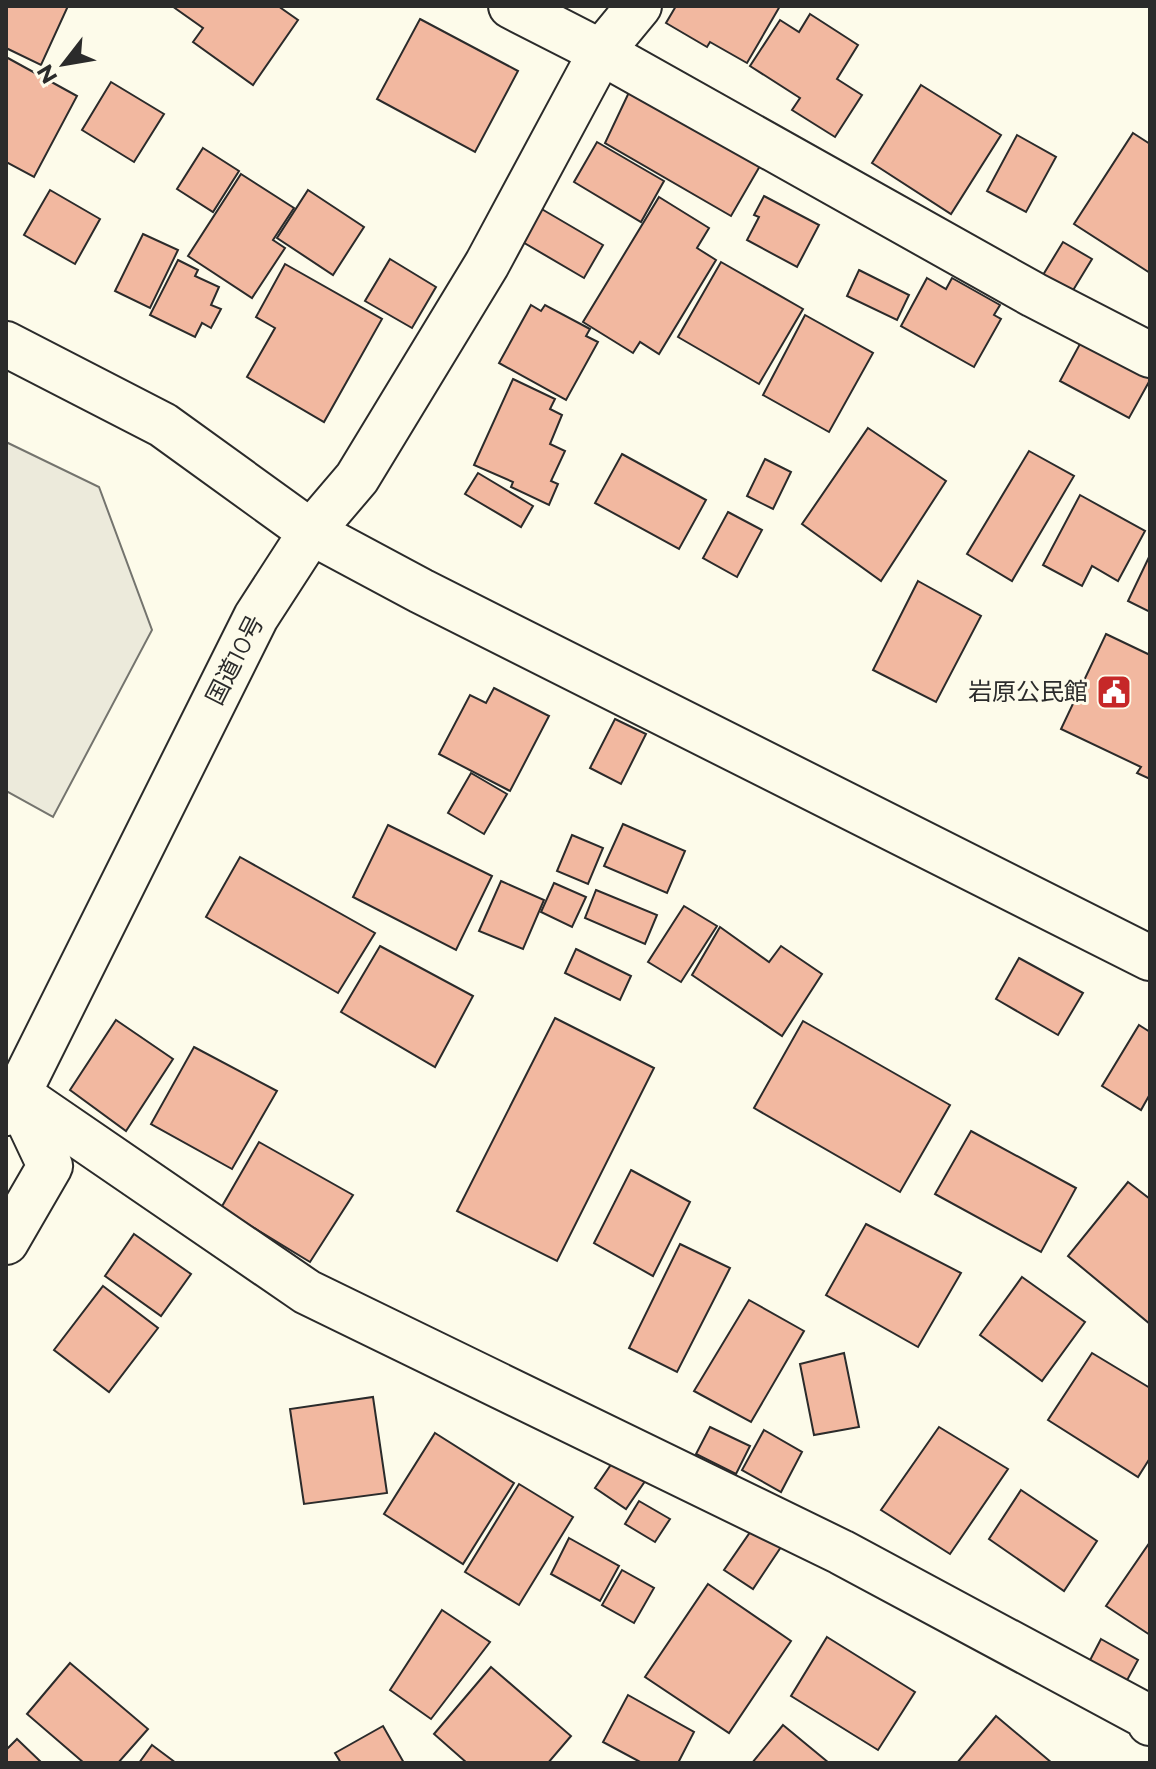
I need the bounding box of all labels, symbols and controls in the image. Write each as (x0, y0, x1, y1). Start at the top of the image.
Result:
north arrow (24, 24, 104, 104)
text: N (31, 59, 63, 89)
street label: 国道10号 (200, 610, 269, 709)
public building icon: 岩原公民館 (1095, 673, 1133, 711)
place label: 岩原公民館 (968, 677, 1088, 706)

